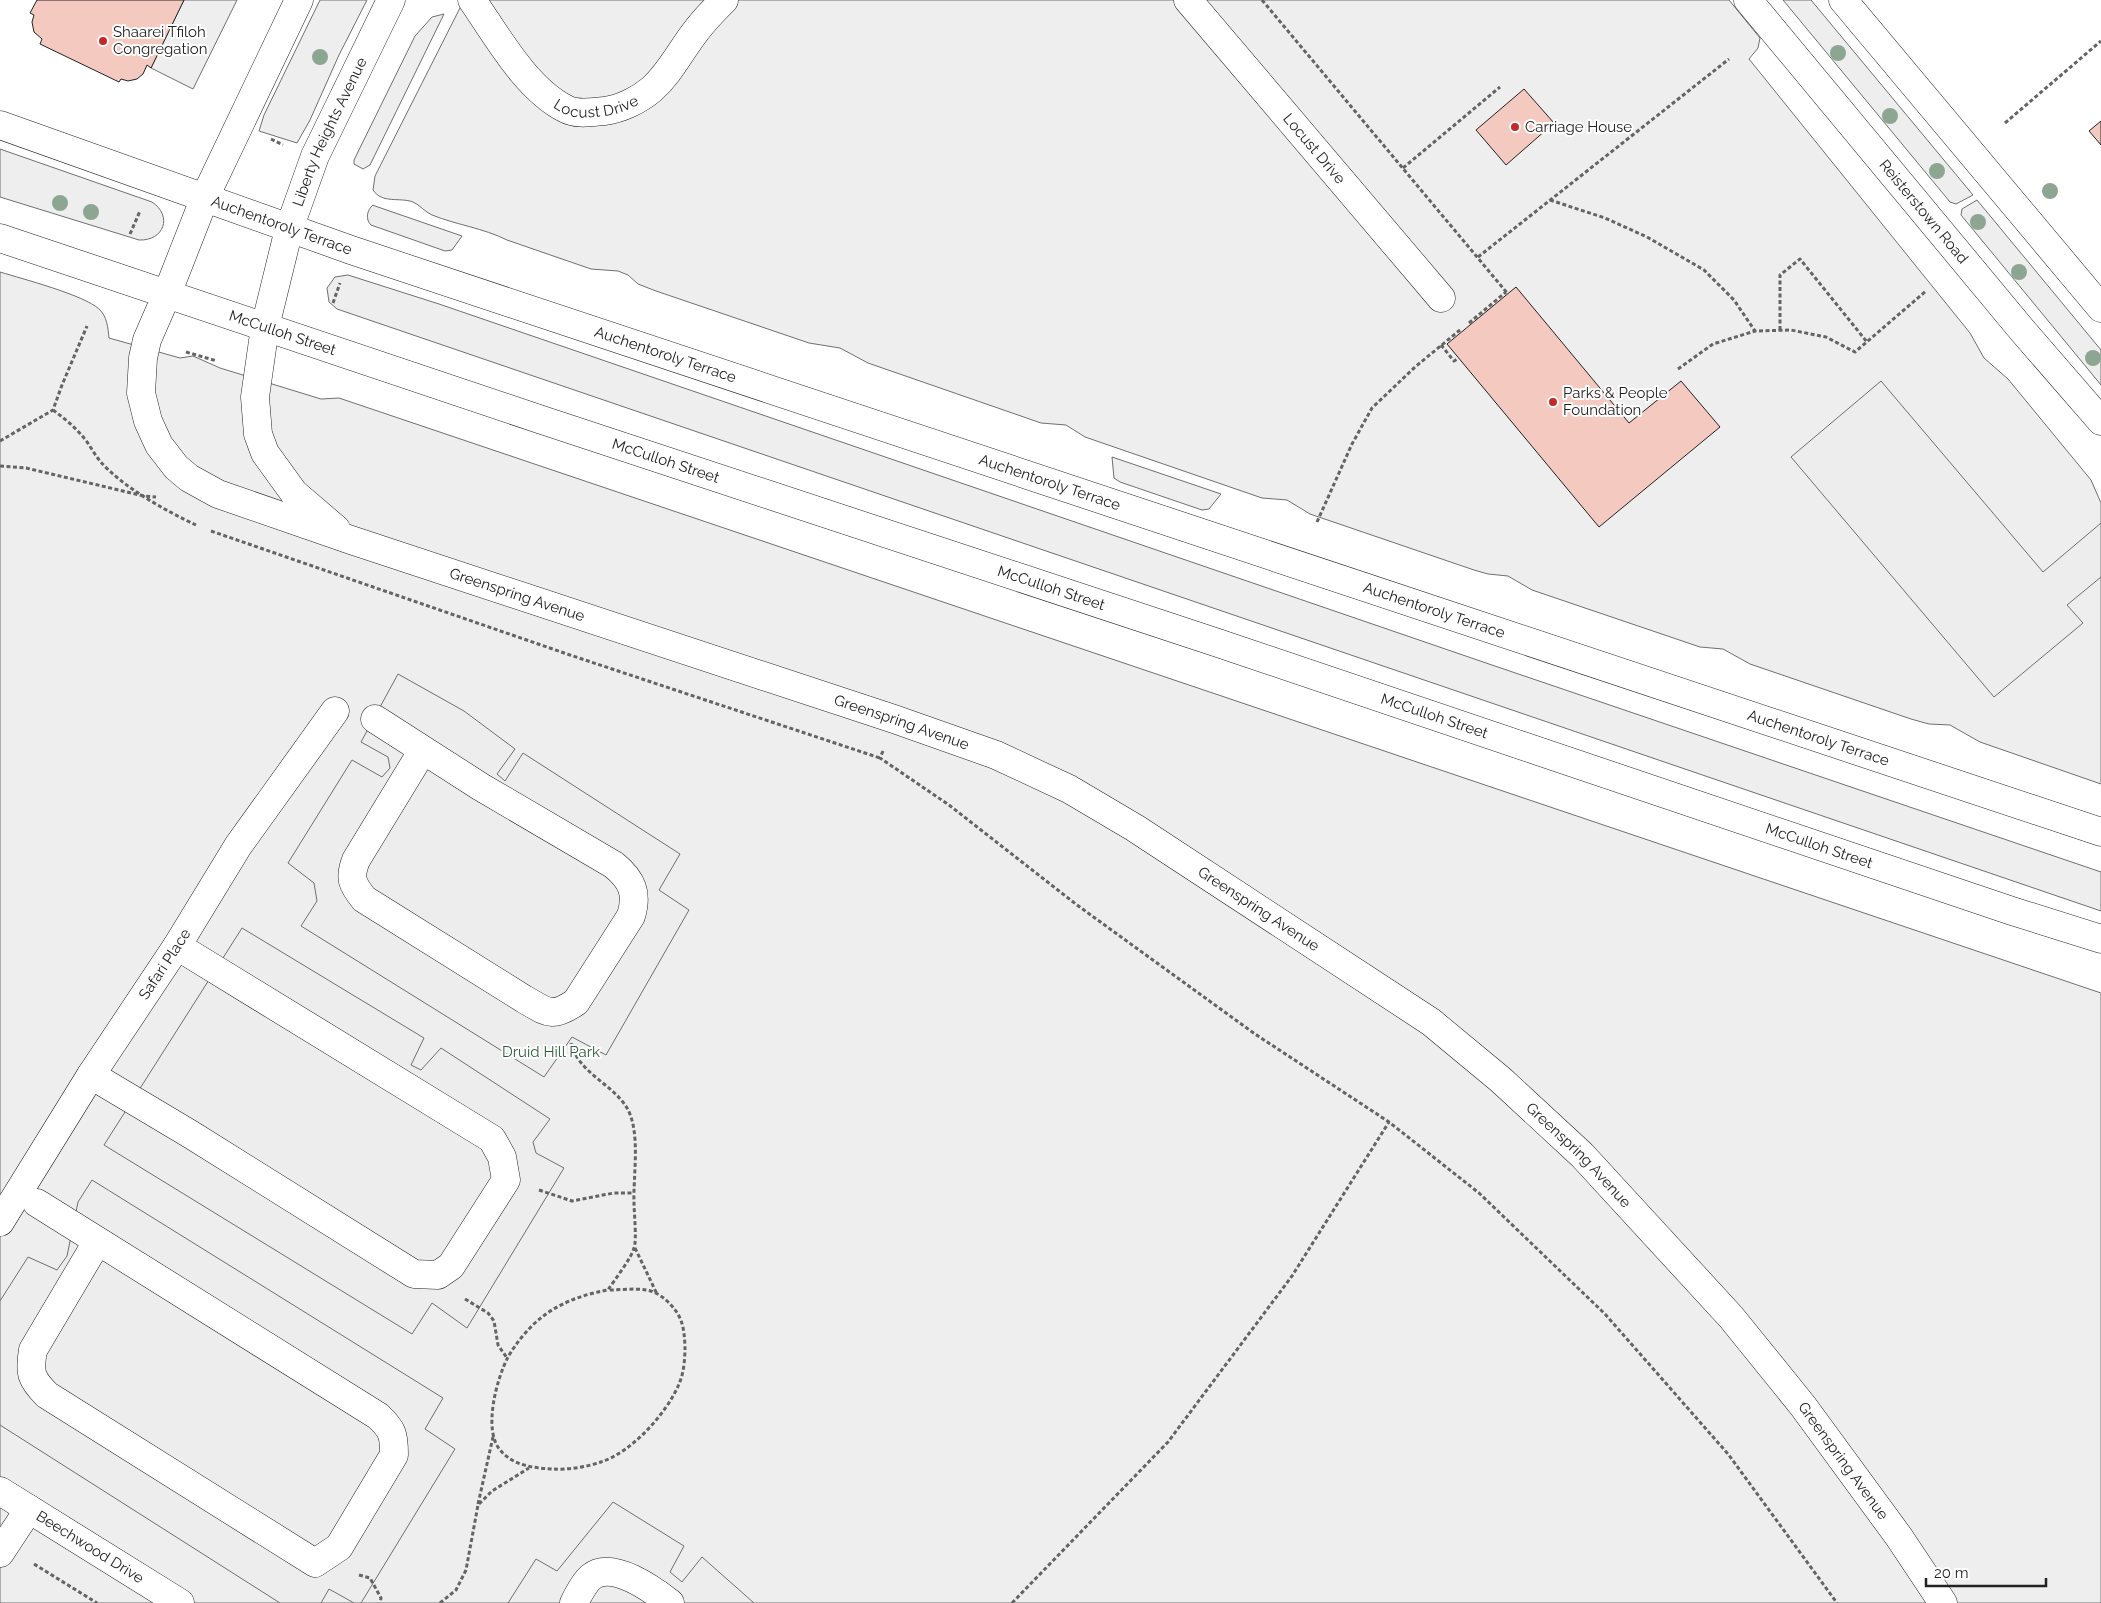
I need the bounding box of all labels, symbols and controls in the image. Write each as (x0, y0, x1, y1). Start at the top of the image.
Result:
place label: Shaarei Tfiloh Congregation (113, 23, 207, 58)
marker: Shaarei Tfiloh Congregation (97, 35, 109, 47)
street label: Liberty Heights Avenue (289, 54, 371, 209)
street label: Locust Drive (550, 91, 641, 122)
street label: Locust Drive (1279, 110, 1349, 188)
place label: Carriage House (1525, 118, 1632, 136)
marker: Carriage House (1509, 121, 1521, 133)
street label: Reisterstown Road (1875, 156, 1972, 267)
street label: Auchentoroly Terrace (209, 192, 355, 259)
street label: McCulloh Street (227, 307, 338, 359)
street label: Auchentoroly Terrace (592, 323, 739, 387)
place label: Parks & People Foundation (1563, 384, 1668, 419)
marker: Parks & People Foundation (1547, 396, 1559, 408)
street label: McCulloh Street (610, 435, 722, 487)
street label: Auchentoroly Terrace (977, 450, 1123, 514)
street label: McCulloh Street (995, 562, 1107, 614)
street label: Greenspring Avenue (447, 564, 587, 625)
street label: Auchentoroly Terrace (1361, 578, 1507, 642)
street label: McCulloh Street (1379, 690, 1490, 742)
street label: Greenspring Avenue (832, 691, 972, 754)
street label: Auchentoroly Terrace (1745, 706, 1892, 770)
street label: McCulloh Street (1763, 819, 1875, 872)
street label: Greenspring Avenue (1195, 863, 1323, 955)
street label: Safari Place (135, 925, 195, 1003)
park label: Druid Hill Park (502, 1043, 600, 1061)
street label: Greenspring Avenue (1522, 1099, 1635, 1211)
street label: Greenspring Avenue (1794, 1399, 1892, 1523)
street label: Beechwood Drive (33, 1507, 147, 1587)
scale bar (1926, 1556, 2046, 1588)
text: 20 m (1934, 1564, 1969, 1582)

